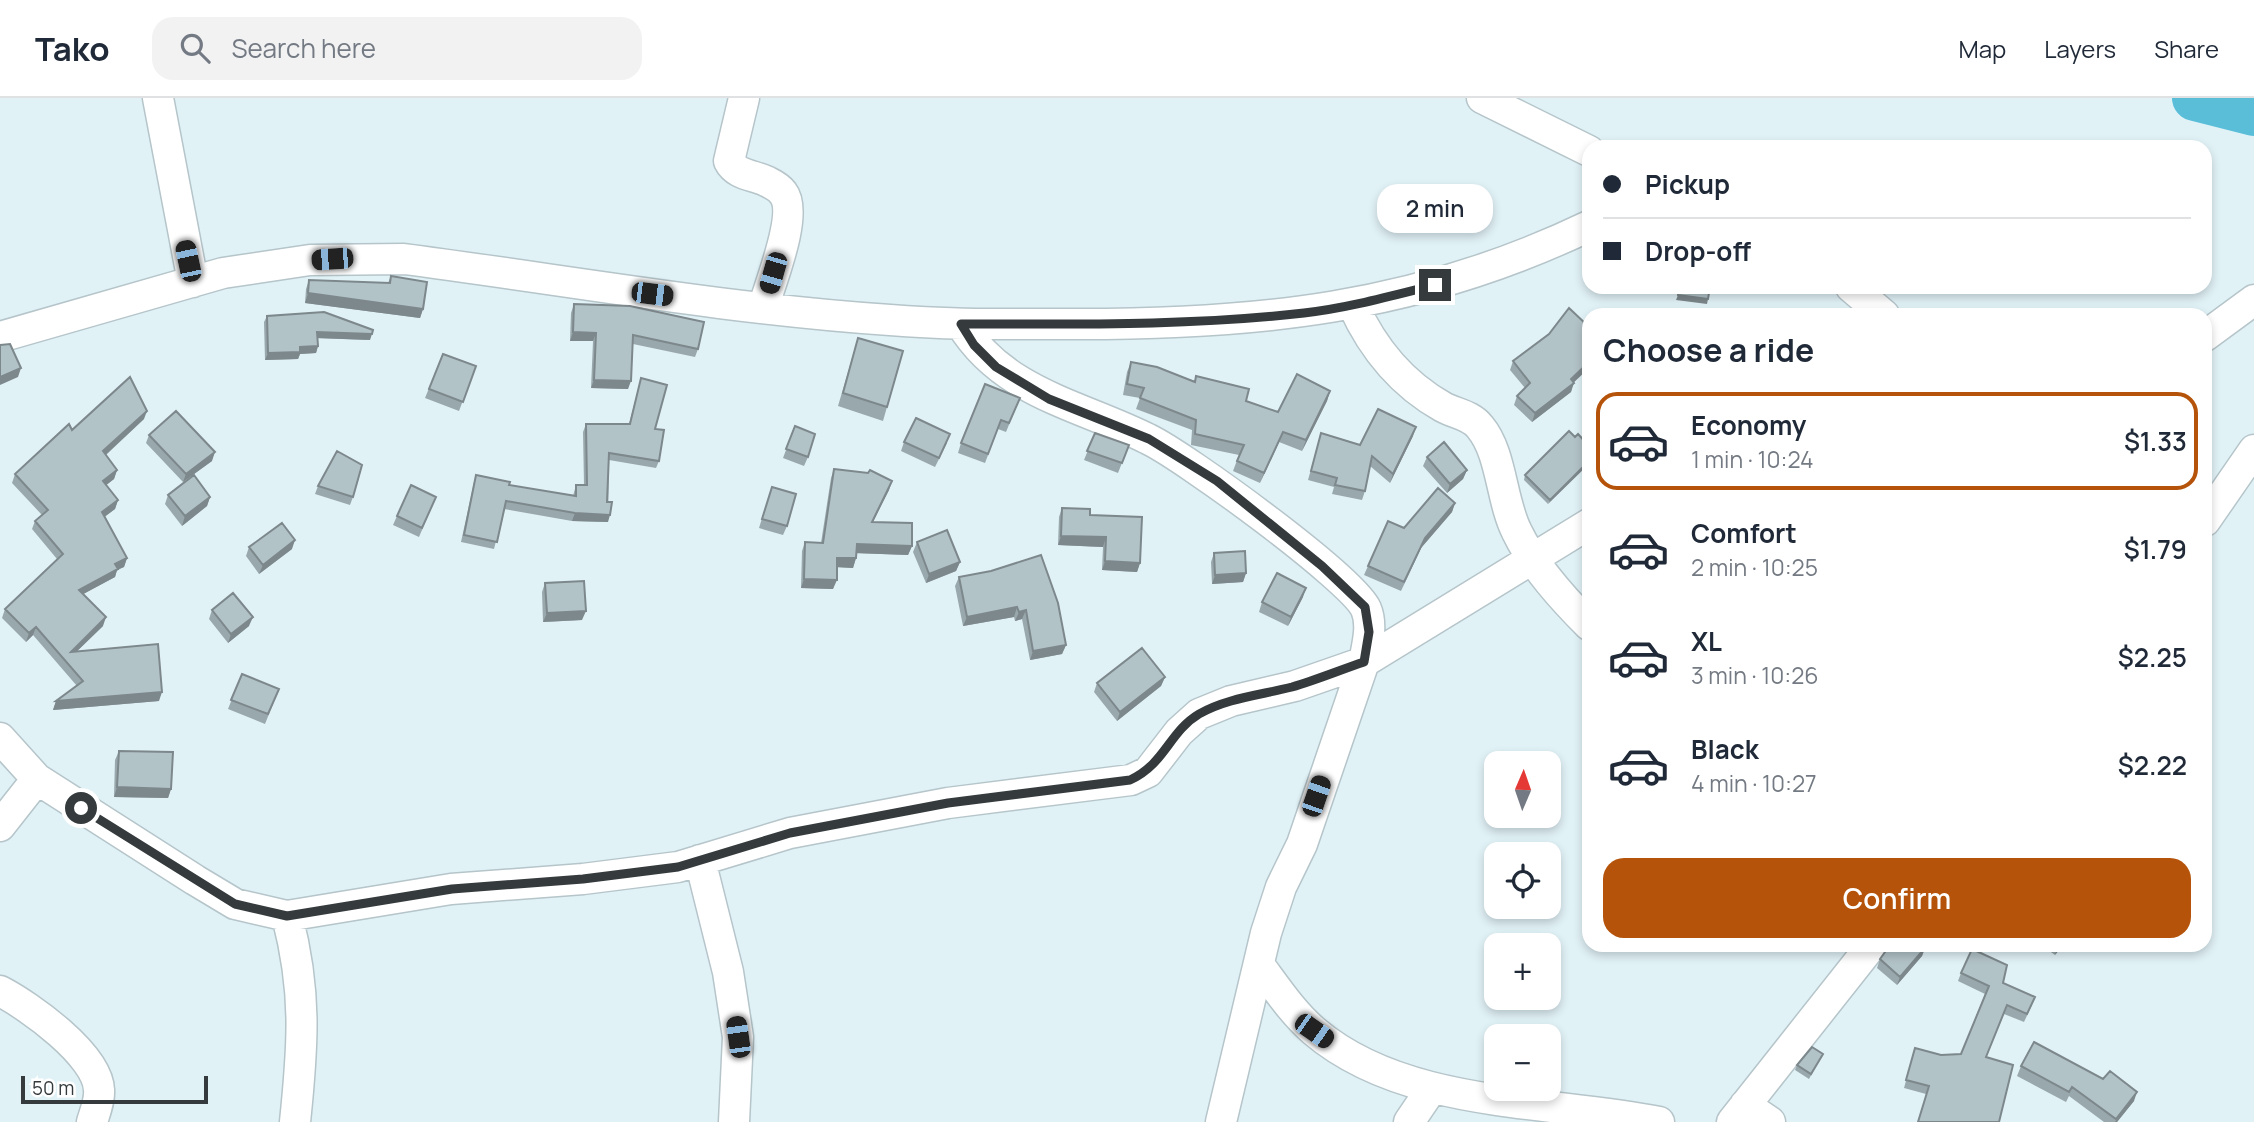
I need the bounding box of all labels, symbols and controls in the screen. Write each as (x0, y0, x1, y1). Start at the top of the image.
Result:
search box (152, 17, 642, 80)
text: Tako (35, 26, 110, 71)
icon: search (176, 29, 214, 67)
text: Search here (232, 30, 376, 66)
text: Map (1959, 32, 2006, 65)
text: Layers (2044, 32, 2116, 65)
text: Share (2154, 32, 2219, 65)
text: Pickup (1645, 166, 1730, 202)
callout: 2 min (1377, 184, 1493, 232)
text: 2 min (1406, 192, 1464, 224)
text: Drop-off (1645, 233, 1751, 269)
car (174, 238, 203, 284)
car (311, 247, 354, 271)
car (758, 250, 789, 296)
route end (1419, 269, 1451, 301)
car (630, 281, 675, 307)
text: Choose a ride (1603, 328, 1814, 372)
text: Economy (1691, 407, 1806, 443)
icon: car (1607, 410, 1670, 473)
text: $1.33 (2124, 423, 2187, 459)
text: 1 min · 10:24 (1691, 443, 1814, 475)
text: Comfort (1691, 515, 1797, 551)
icon: car (1607, 518, 1670, 581)
text: $1.79 (2124, 531, 2187, 567)
text: 2 min · 10:25 (1691, 551, 1818, 583)
text: XL (1691, 623, 1722, 659)
icon: car (1607, 626, 1670, 689)
text: $2.25 (2118, 639, 2187, 675)
text: 3 min · 10:26 (1691, 659, 1819, 691)
text: Black (1691, 731, 1759, 767)
icon: car (1607, 734, 1670, 797)
text: $2.22 (2118, 747, 2187, 783)
north arrow (1484, 751, 1561, 828)
map controls (1484, 751, 1561, 1101)
text: 4 min · 10:27 (1691, 767, 1817, 799)
car (1300, 773, 1333, 819)
route start (65, 792, 97, 824)
button: locate (1484, 842, 1561, 919)
button: Confirm (1603, 858, 2191, 938)
button: + (1484, 933, 1561, 1010)
car (1291, 1010, 1338, 1052)
car (725, 1015, 752, 1059)
button: − (1484, 1024, 1561, 1101)
scale bar (21, 1073, 208, 1105)
text: 50 m (32, 1075, 74, 1101)

